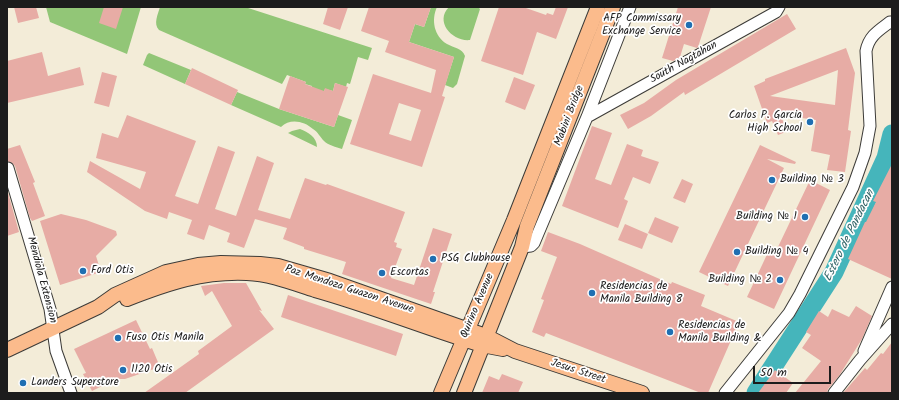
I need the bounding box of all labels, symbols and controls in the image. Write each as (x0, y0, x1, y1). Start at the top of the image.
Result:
place label: AFP Commissary Exchange Service (602, 12, 681, 38)
marker: AFP Commissary Exchange Service (684, 20, 694, 30)
street label: South Nagtahan (648, 39, 720, 87)
street label: Mabini Bridge (552, 84, 588, 148)
place label: Carlos P. Garcia High School (729, 109, 802, 135)
marker: Carlos P. Garcia High School (805, 117, 815, 127)
place label: Building № 3 (780, 173, 844, 187)
marker: Building № 3 (767, 175, 777, 185)
water label: Estero de Pandacan (822, 188, 878, 284)
place label: Building № 1 (736, 210, 797, 224)
marker: Building № 1 (800, 212, 810, 222)
street label: Mendiola Extension (23, 235, 59, 325)
place label: Building № 4 (745, 245, 808, 259)
marker: Building № 4 (732, 247, 742, 257)
place label: PSG Clubhouse (441, 252, 510, 266)
marker: PSG Clubhouse (428, 254, 438, 264)
street label: Paz Mendoza Guazon Avenue (283, 263, 415, 317)
place label: Ford Otis (91, 264, 134, 278)
marker: Ford Otis (78, 266, 88, 276)
place label: Escortas (390, 266, 429, 280)
marker: Escortas (377, 268, 387, 278)
street label: Quirino Avenue (458, 272, 498, 340)
place label: Building № 2 (708, 273, 772, 287)
marker: Building № 2 (775, 275, 785, 285)
place label: Residencias de Manila Building 8 (600, 280, 682, 306)
marker: Residencias de Manila Building 8 (587, 288, 597, 298)
place label: Residencias de Manila Building & (678, 319, 762, 345)
marker: Residencias de Manila Building & (665, 327, 675, 337)
place label: Fuso Otis Manila (126, 331, 204, 345)
marker: Fuso Otis Manila (113, 333, 123, 343)
street label: Jesus Street (549, 357, 607, 387)
scale bar (755, 358, 833, 384)
place label: 1120 Otis (131, 363, 173, 377)
text: 50 m (760, 363, 787, 382)
marker: 1120 Otis (118, 365, 128, 375)
place label: Landers Superstore (31, 376, 119, 390)
marker: Landers Superstore (18, 378, 28, 388)

